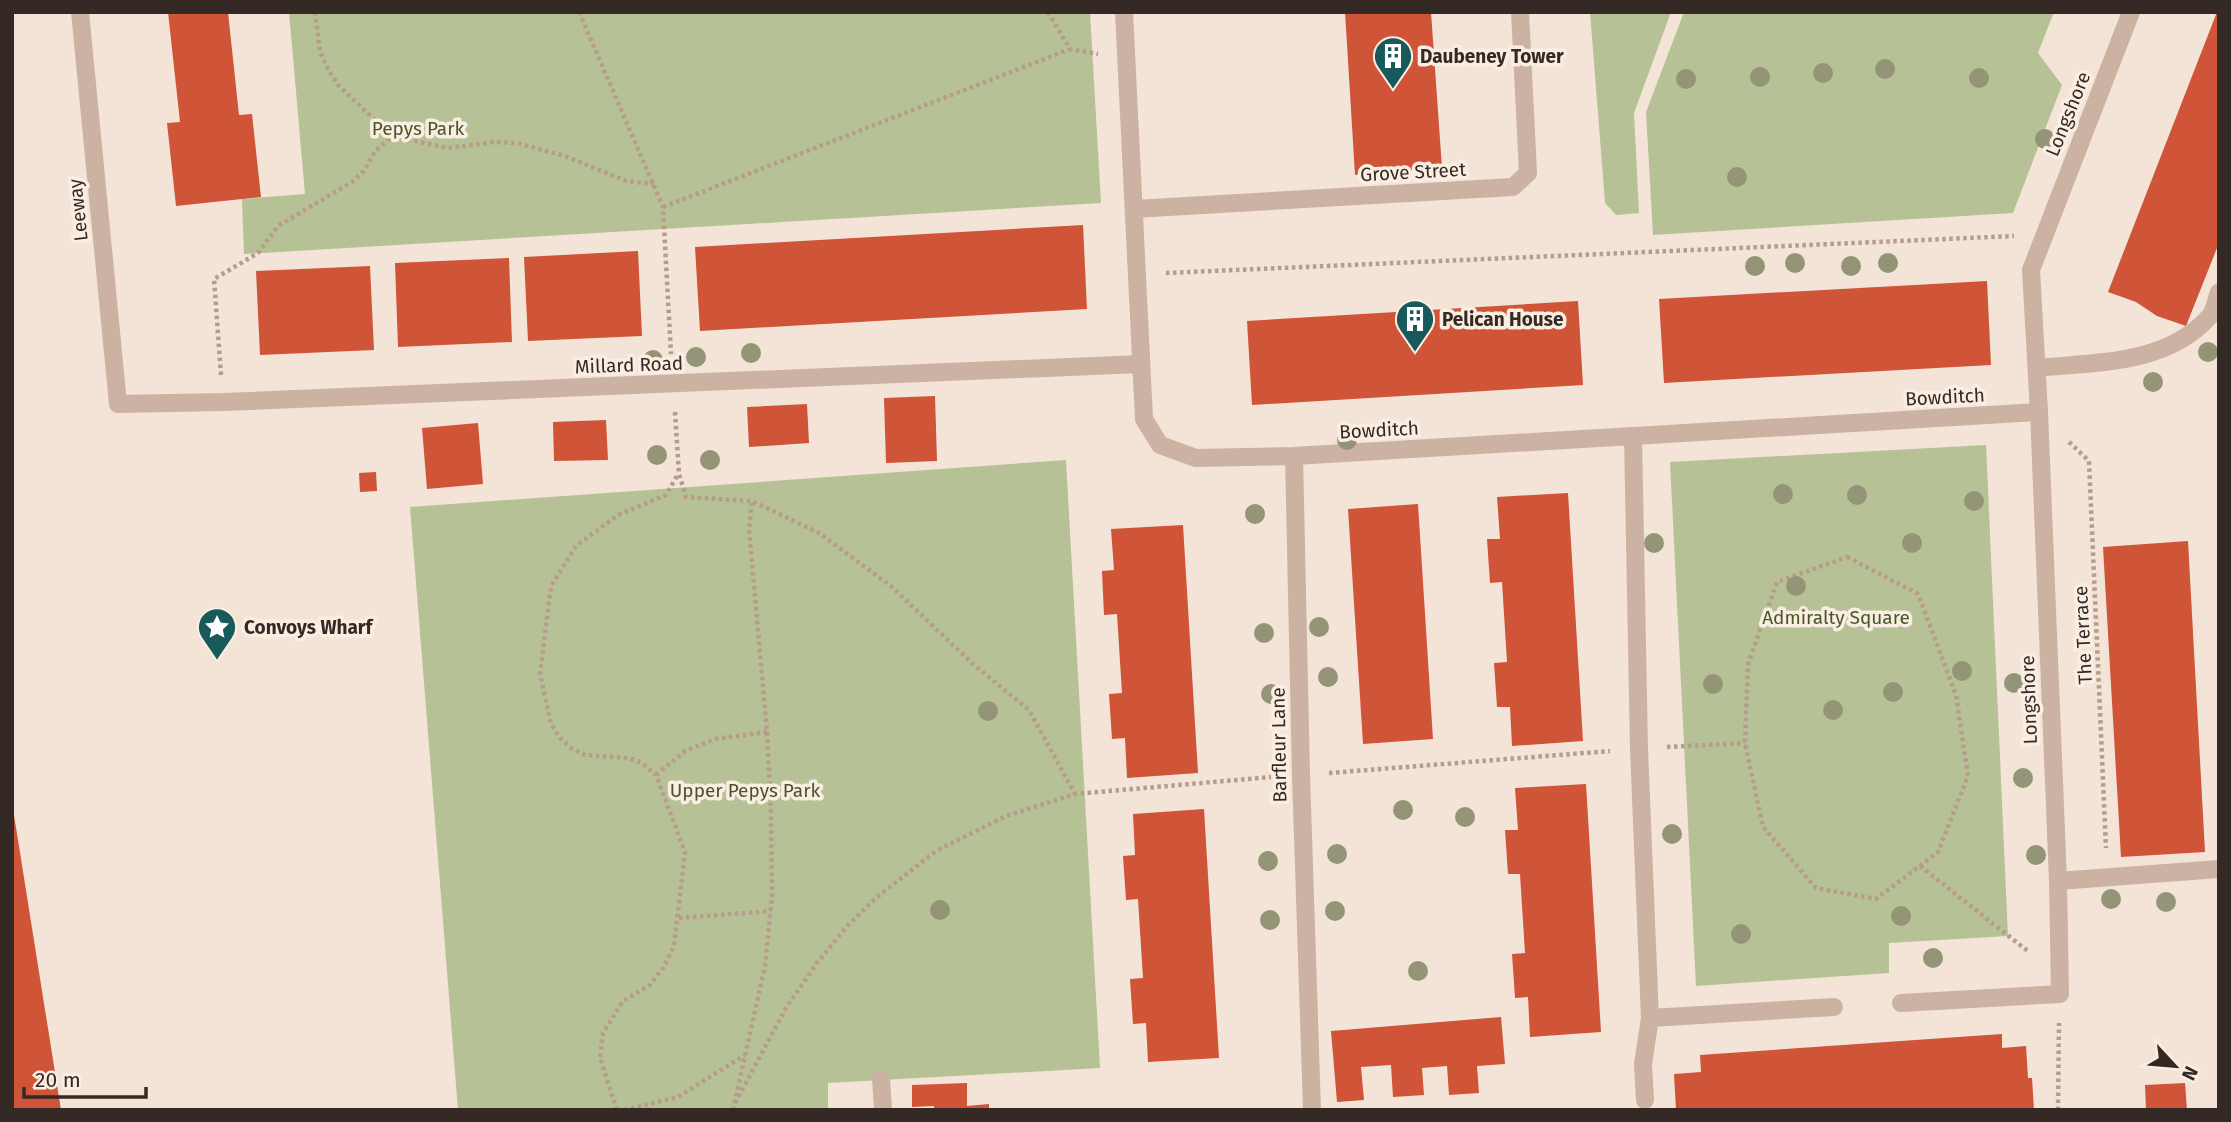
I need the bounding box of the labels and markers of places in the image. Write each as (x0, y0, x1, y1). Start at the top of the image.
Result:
building icon: Daubeney Tower (1372, 35, 1414, 90)
place label: Daubeney Tower (1420, 45, 1564, 68)
building icon: Pelican House (1394, 298, 1436, 353)
place label: Pelican House (1442, 308, 1563, 331)
place icon: Convoys Wharf (196, 606, 238, 661)
place label: Convoys Wharf (244, 616, 374, 639)

